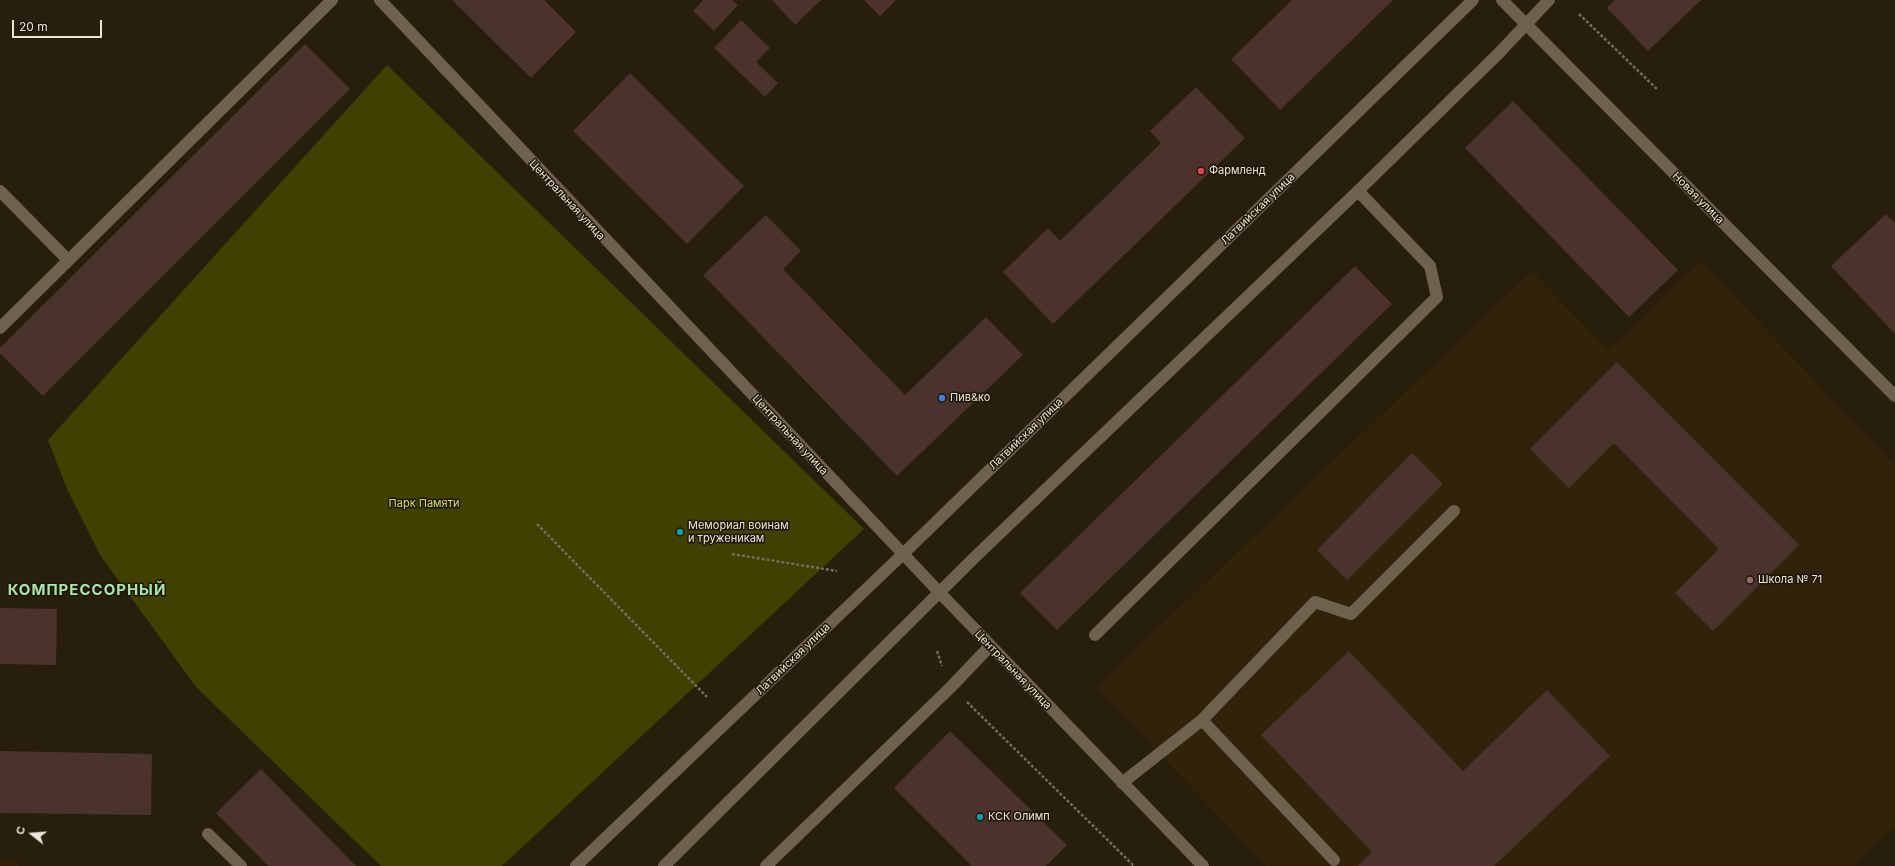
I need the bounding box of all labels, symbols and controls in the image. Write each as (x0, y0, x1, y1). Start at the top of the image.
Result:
scale bar (14, 12, 104, 38)
text: 20 m (19, 19, 48, 34)
street label: Центральная улица (526, 157, 608, 243)
place label: Фармленд (1209, 164, 1266, 178)
marker: Фармленд (1196, 166, 1206, 176)
street label: Новая улица (1669, 169, 1727, 227)
street label: Латвийская улица (1218, 170, 1298, 248)
place label: Пив&ко (950, 391, 990, 405)
street label: Центральная улица (749, 392, 831, 478)
marker: Пив&ко (937, 393, 947, 403)
street label: Латвийская улица (986, 395, 1066, 473)
park label: Парк Памяти (389, 497, 459, 511)
place label: Мемориал воинам и труженикам (688, 519, 789, 545)
marker: Мемориал воинам и труженикам (675, 527, 685, 537)
place label: Школа № 71 (1758, 573, 1822, 587)
marker: Школа № 71 (1745, 575, 1755, 585)
district label: КОМПРЕССОРНЫЙ (8, 581, 166, 599)
street label: Латвийская улица (753, 620, 833, 698)
street label: Центральная улица (972, 628, 1054, 712)
place label: КСК Олимп (988, 810, 1050, 824)
marker: КСК Олимп (975, 812, 985, 822)
north arrow (12, 814, 52, 854)
text: С (13, 825, 28, 836)

